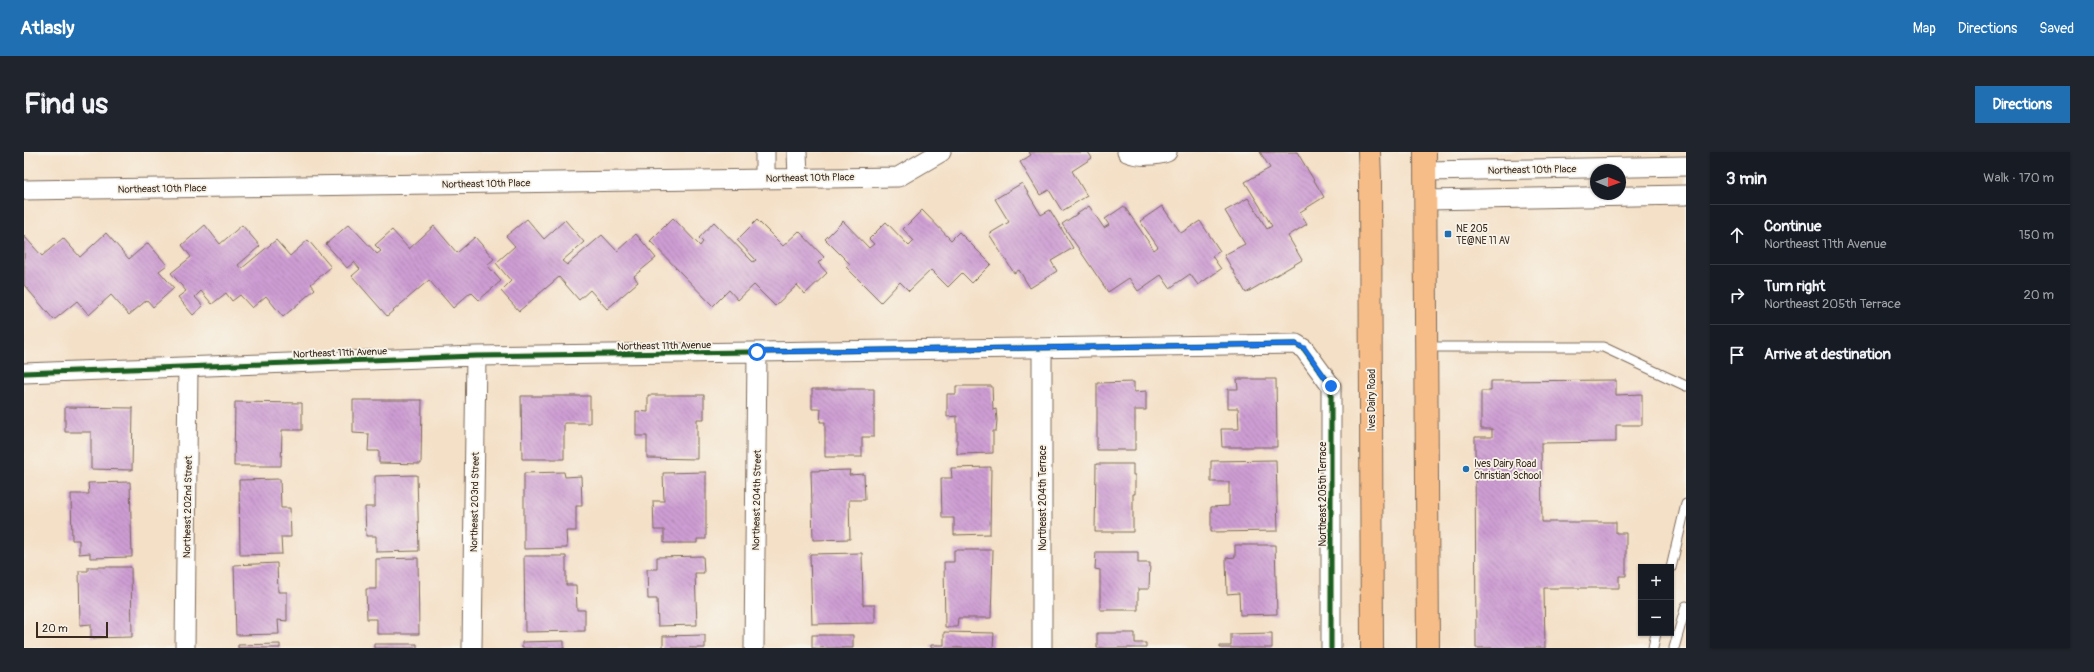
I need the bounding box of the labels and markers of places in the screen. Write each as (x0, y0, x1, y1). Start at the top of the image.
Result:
place label: NE 205 TE@NE 11 AV (1456, 223, 1510, 247)
marker: NE 205 TE@NE 11 AV (1443, 229, 1453, 239)
place label: Ives Dairy Road Christian School (1474, 458, 1541, 482)
marker: Ives Dairy Road Christian School (1461, 464, 1471, 474)

